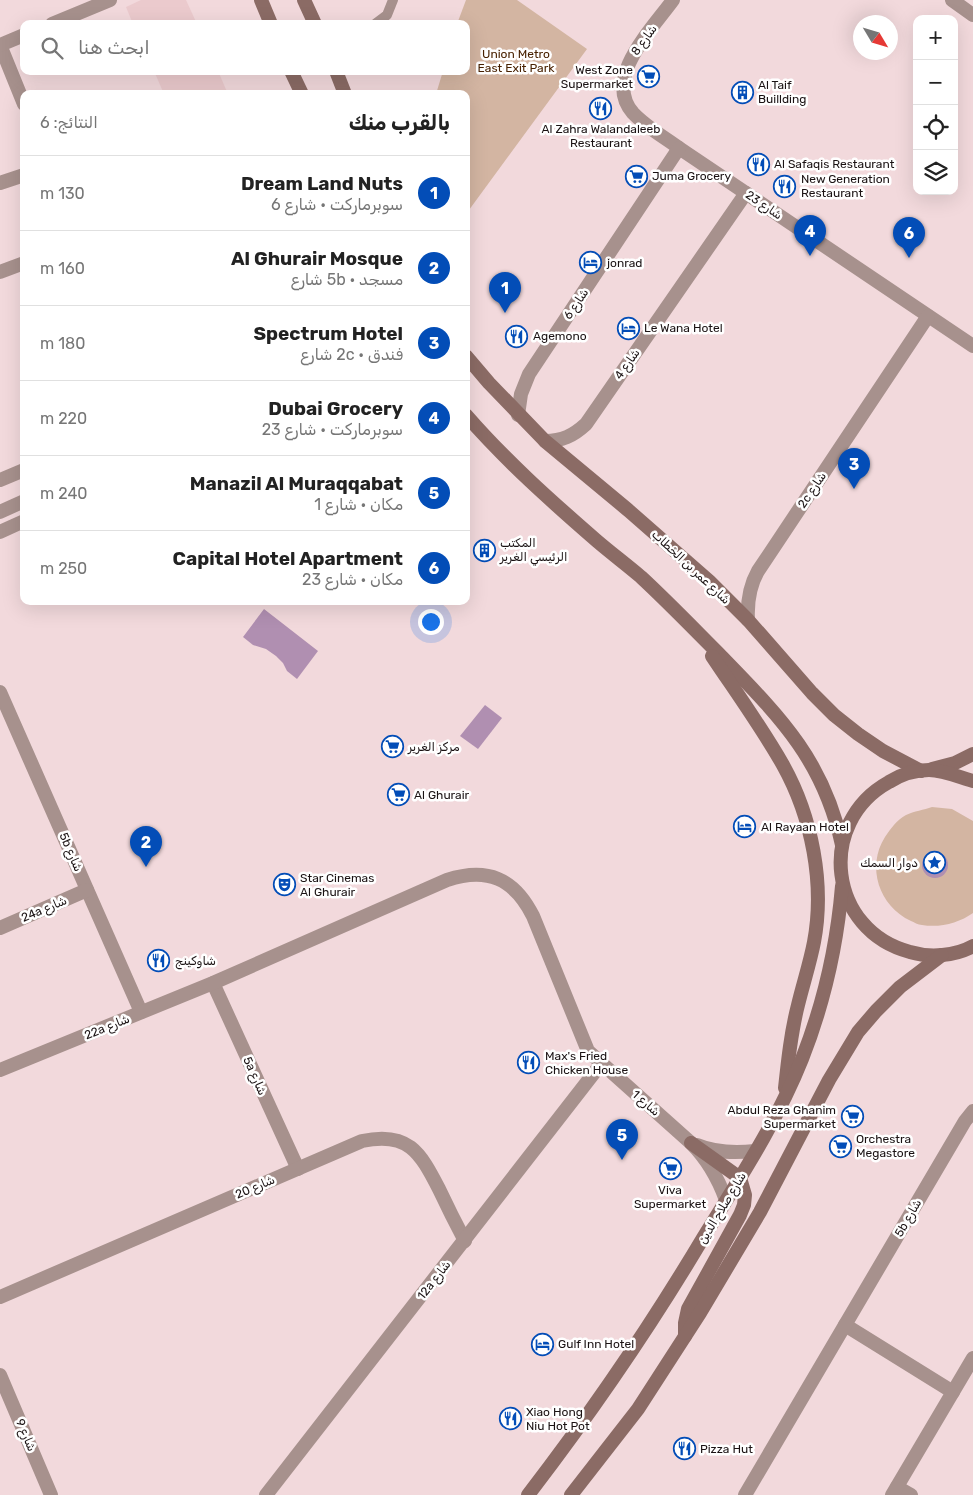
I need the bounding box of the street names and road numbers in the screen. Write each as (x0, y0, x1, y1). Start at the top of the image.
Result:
street label: شارع 8 (628, 22, 661, 59)
street label: شارع 23 (742, 188, 785, 224)
street label: شارع 6 (561, 286, 593, 323)
street label: شارع 4 (611, 346, 644, 383)
street label: 2c شارع (795, 469, 831, 512)
street label: شارع عمر بن الخطاب (648, 527, 733, 608)
street label: 5b شارع (55, 830, 86, 875)
street label: 24a شارع (19, 893, 70, 927)
street label: 22a شارع (82, 1012, 132, 1044)
street label: 5a شارع (239, 1055, 270, 1098)
street label: شارع 1 (628, 1087, 663, 1120)
street label: شارع صلاح الدين (695, 1170, 751, 1247)
street label: شارع 20 (233, 1172, 278, 1203)
street label: 5b شارع (892, 1197, 926, 1240)
street label: 12a شارع (414, 1258, 455, 1304)
street label: شارع 9 (11, 1417, 39, 1454)

